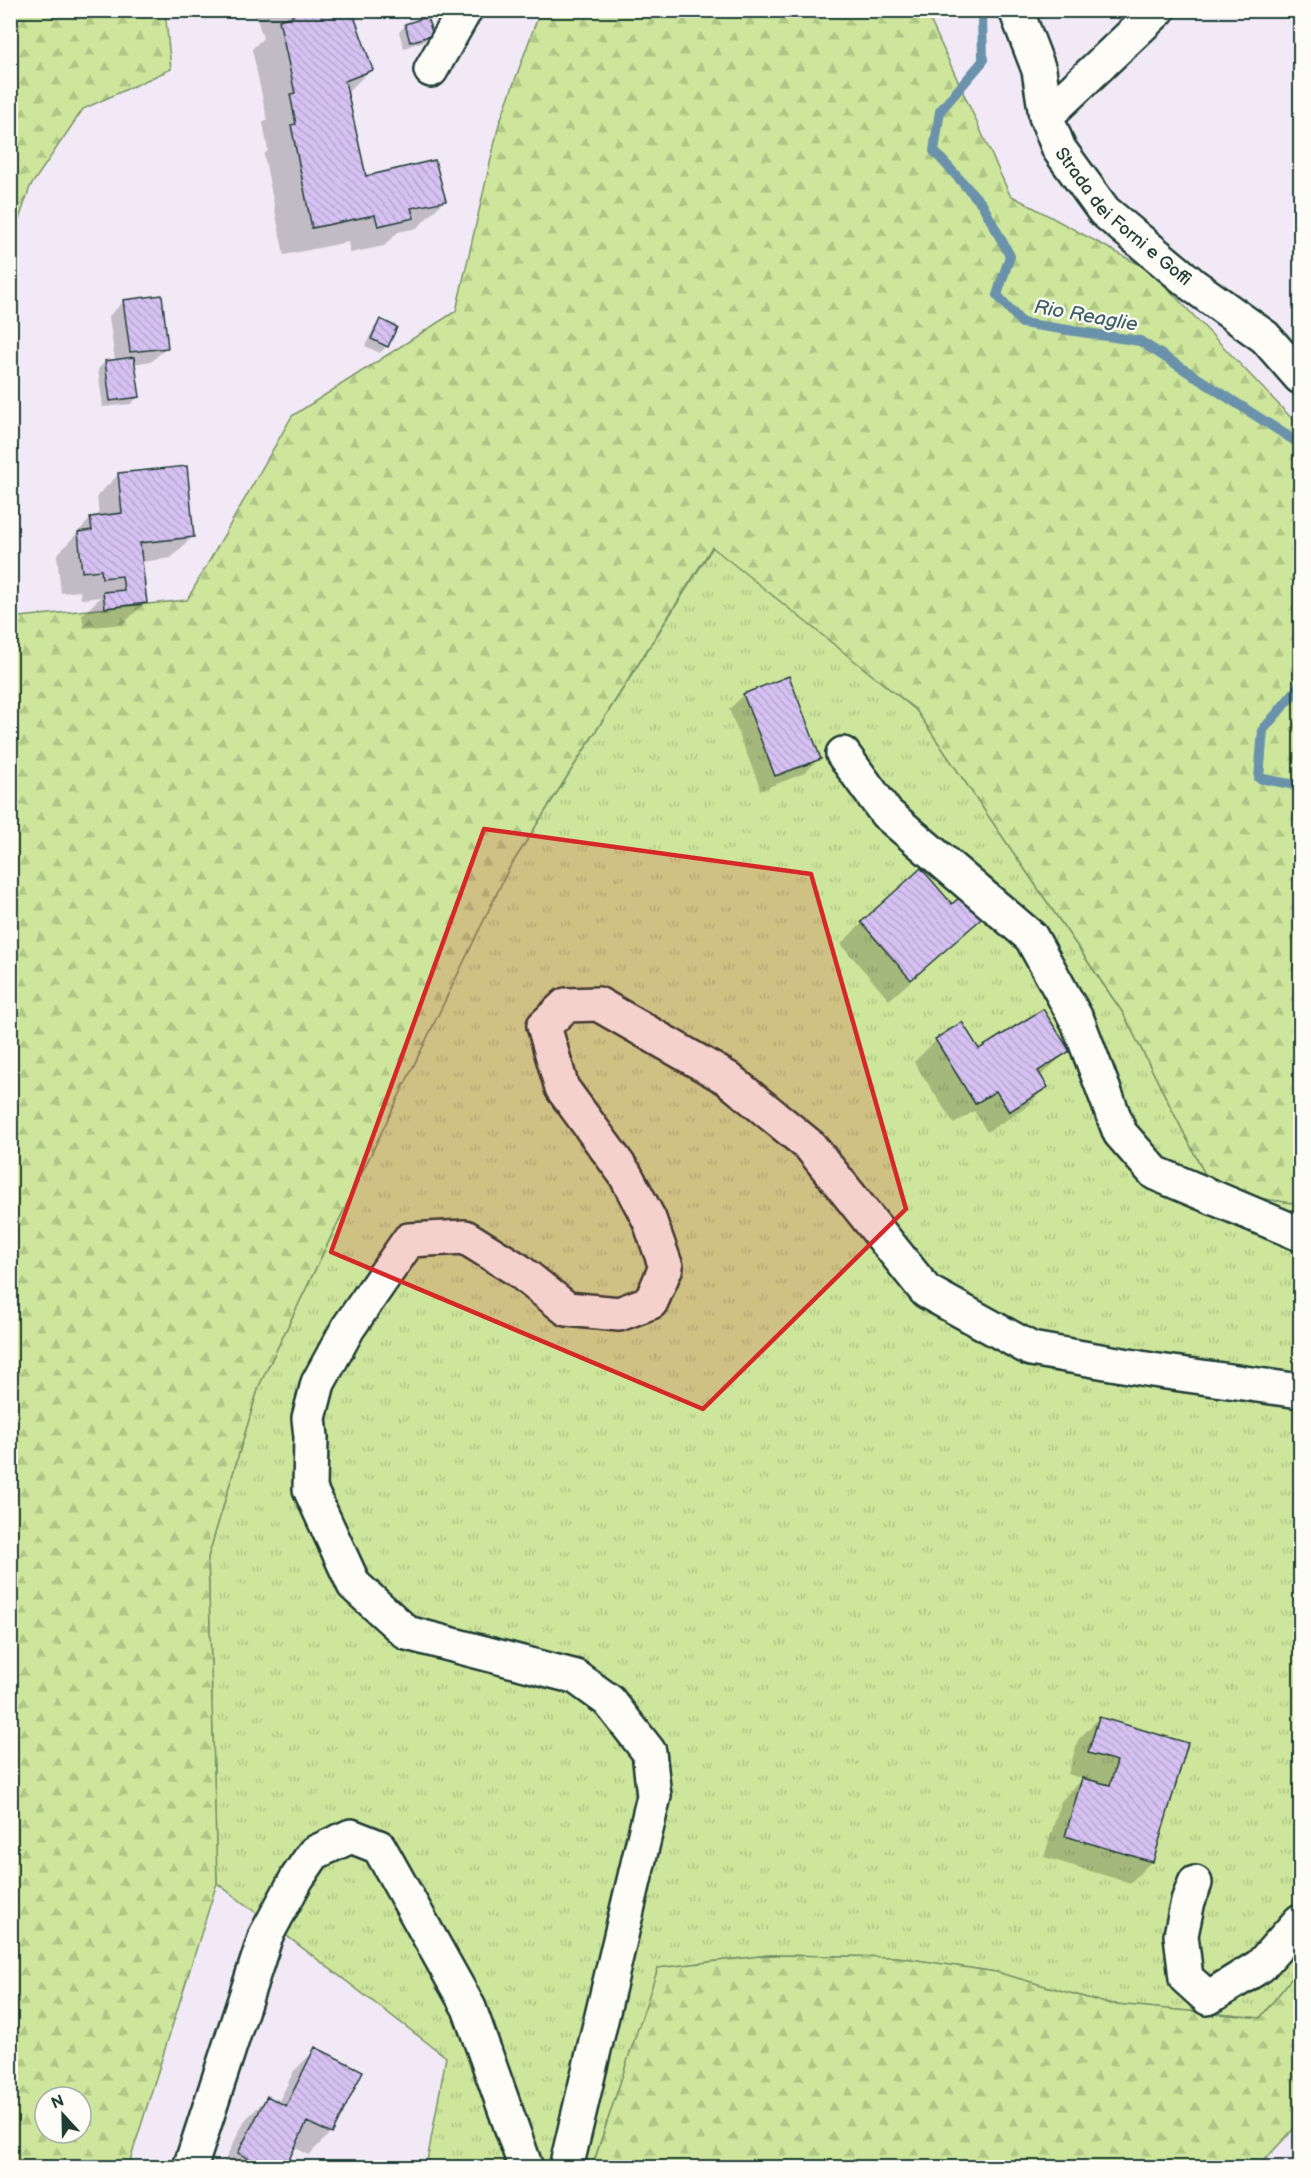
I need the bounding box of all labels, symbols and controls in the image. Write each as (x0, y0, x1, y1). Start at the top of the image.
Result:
street label: Strada dei Forni e Goffi (1050, 143, 1195, 290)
water label: Rio Reaglie (1032, 295, 1140, 337)
north arrow (33, 2085, 93, 2145)
text: N (49, 2091, 67, 2114)

